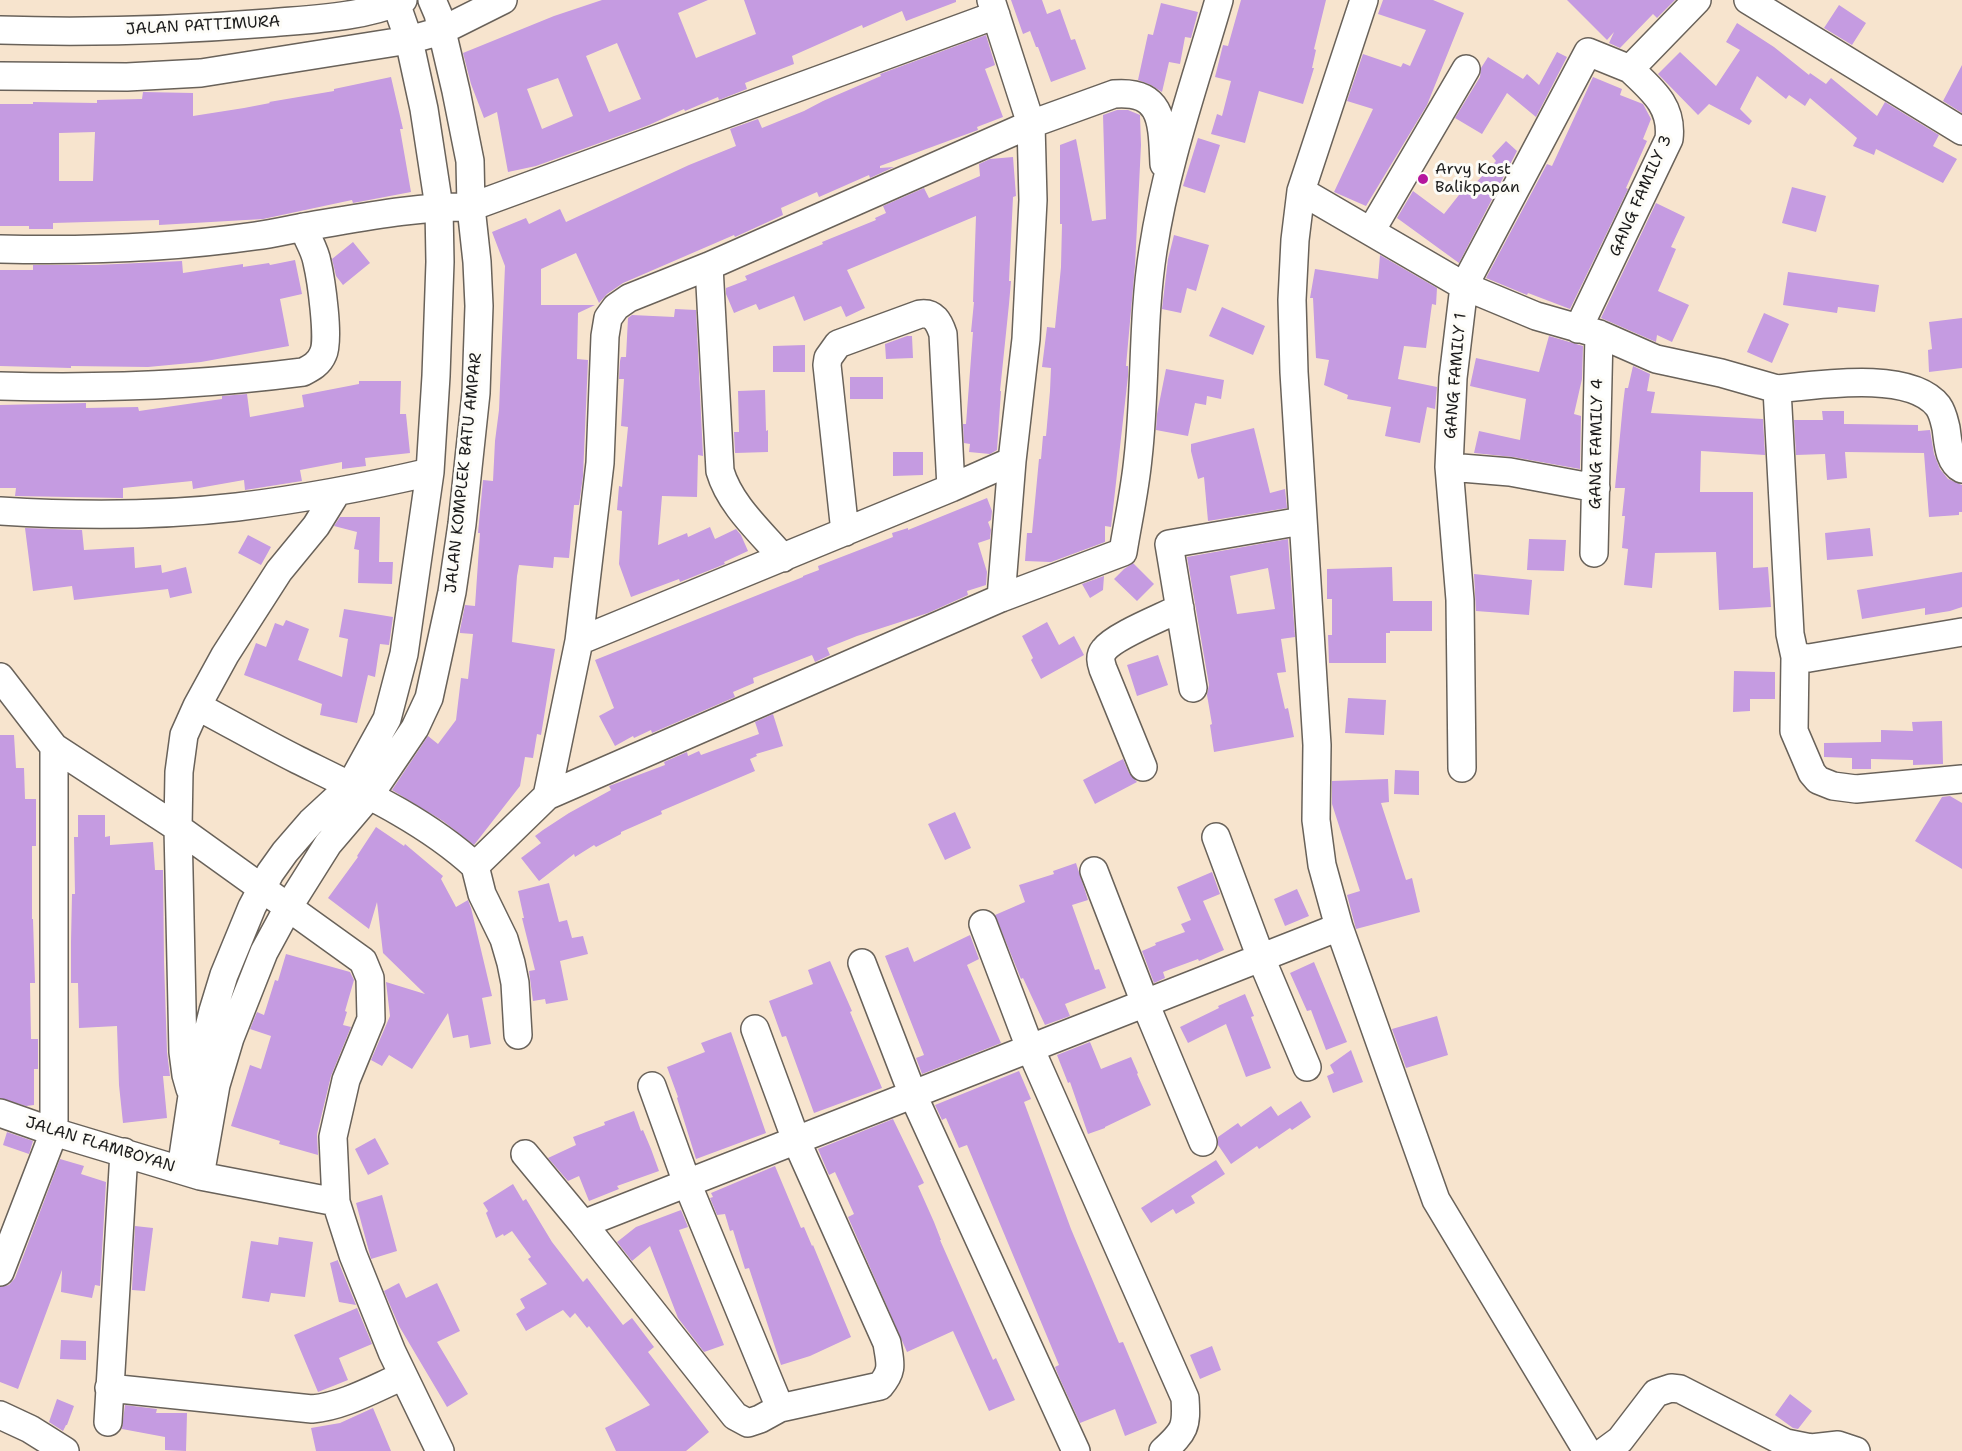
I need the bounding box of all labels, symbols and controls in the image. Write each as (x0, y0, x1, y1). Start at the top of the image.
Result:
street label: JALAN PATTIMURA (125, 12, 281, 40)
street label: GANG FAMILY 3 (1606, 132, 1676, 260)
place label: Arvy Kost Balikpapan (1435, 160, 1520, 198)
marker: Arvy Kost Balikpapan (1416, 172, 1430, 186)
street label: GANG FAMILY 1 (1441, 312, 1471, 440)
street label: JALAN KOMPLEK BATU AMPAR (442, 352, 486, 594)
street label: GANG FAMILY 4 (1586, 378, 1608, 510)
street label: JALAN FLAMBOYAN (23, 1113, 177, 1177)

